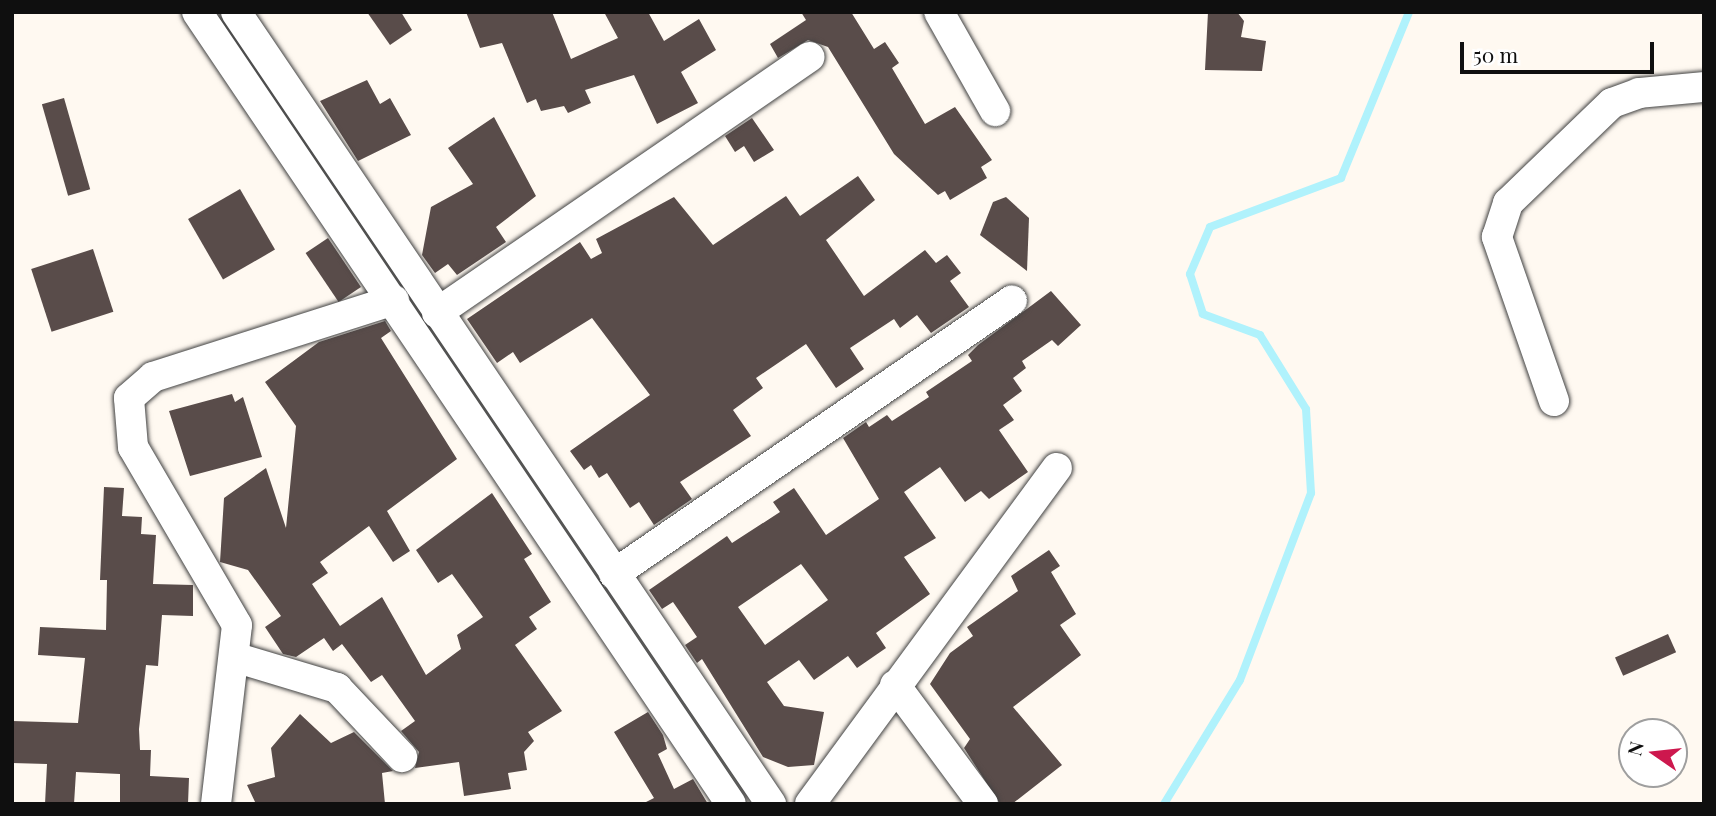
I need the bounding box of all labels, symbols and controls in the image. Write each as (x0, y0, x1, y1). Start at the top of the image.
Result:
scale bar (1464, 28, 1658, 72)
text: 50 m (1473, 40, 1518, 68)
north arrow (1618, 718, 1688, 788)
text: N (1620, 739, 1649, 758)

